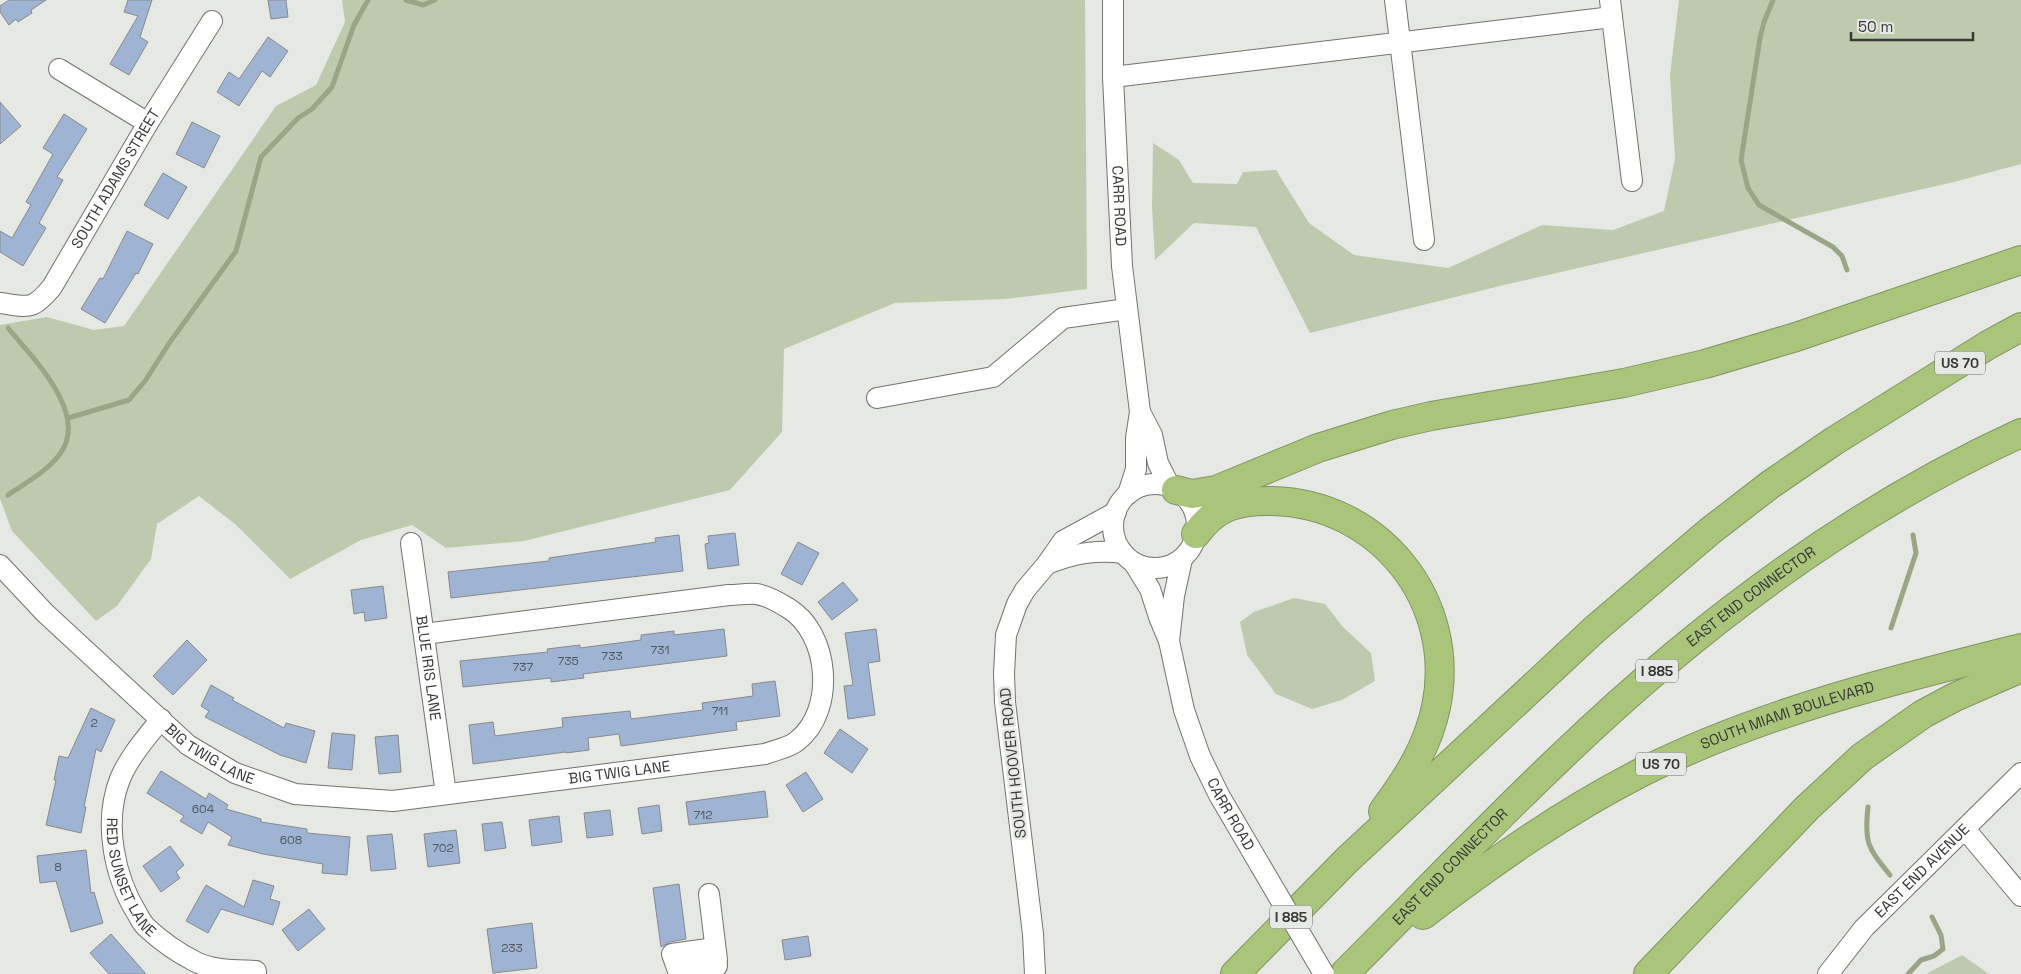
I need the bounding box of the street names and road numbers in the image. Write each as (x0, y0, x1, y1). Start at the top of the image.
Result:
street label: SOUTH ADAMS STREET (67, 105, 164, 252)
street label: CARR ROAD (1108, 165, 1131, 247)
road number: US 70 (1935, 352, 1985, 374)
street label: EAST END CONNECTOR (1682, 542, 1819, 651)
street label: BLUE IRIS LANE (412, 614, 446, 722)
road number: I 885 (1636, 659, 1678, 682)
street label: SOUTH MIAMI BOULEVARD (1697, 677, 1876, 753)
street label: SOUTH HOOVER ROAD (995, 687, 1030, 839)
street label: BIG TWIG LANE (162, 719, 257, 788)
road number: US 70 (1636, 752, 1686, 776)
street label: BIG TWIG LANE (567, 756, 671, 788)
street label: CARR ROAD (1203, 775, 1259, 854)
street label: EAST END CONNECTOR (1388, 804, 1512, 929)
street label: RED SUNSET LANE (103, 817, 160, 940)
street label: EAST END AVENUE (1870, 819, 1973, 921)
road number: I 885 (1270, 906, 1312, 929)

